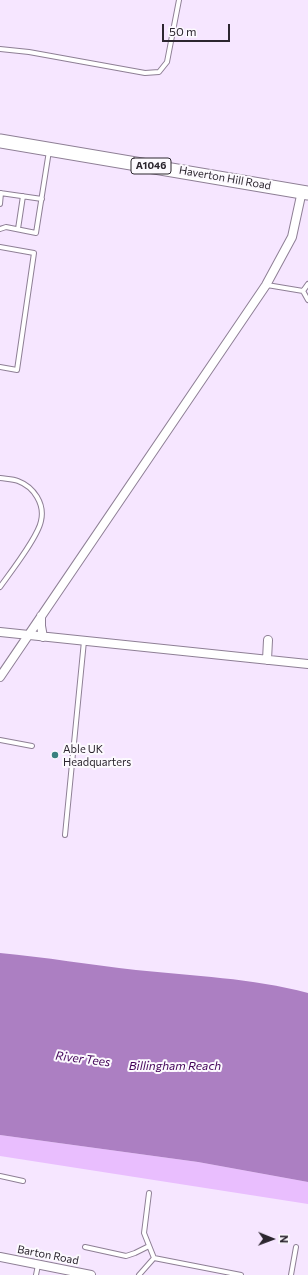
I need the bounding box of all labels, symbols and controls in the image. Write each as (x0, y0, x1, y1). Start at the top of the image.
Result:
scale bar (164, 16, 232, 42)
text: 50 m (169, 24, 197, 38)
road number: A1046 (131, 158, 171, 174)
street label: Haverton Hill Road (178, 163, 272, 193)
place label: Able UK Headquarters (63, 742, 131, 768)
marker: Able UK Headquarters (50, 750, 60, 760)
water label: River Tees (55, 1048, 111, 1070)
water label: Billingham Reach (129, 1059, 221, 1073)
north arrow (252, 1219, 292, 1259)
text: N (278, 1235, 291, 1243)
street label: Barton Road (16, 1243, 80, 1267)

